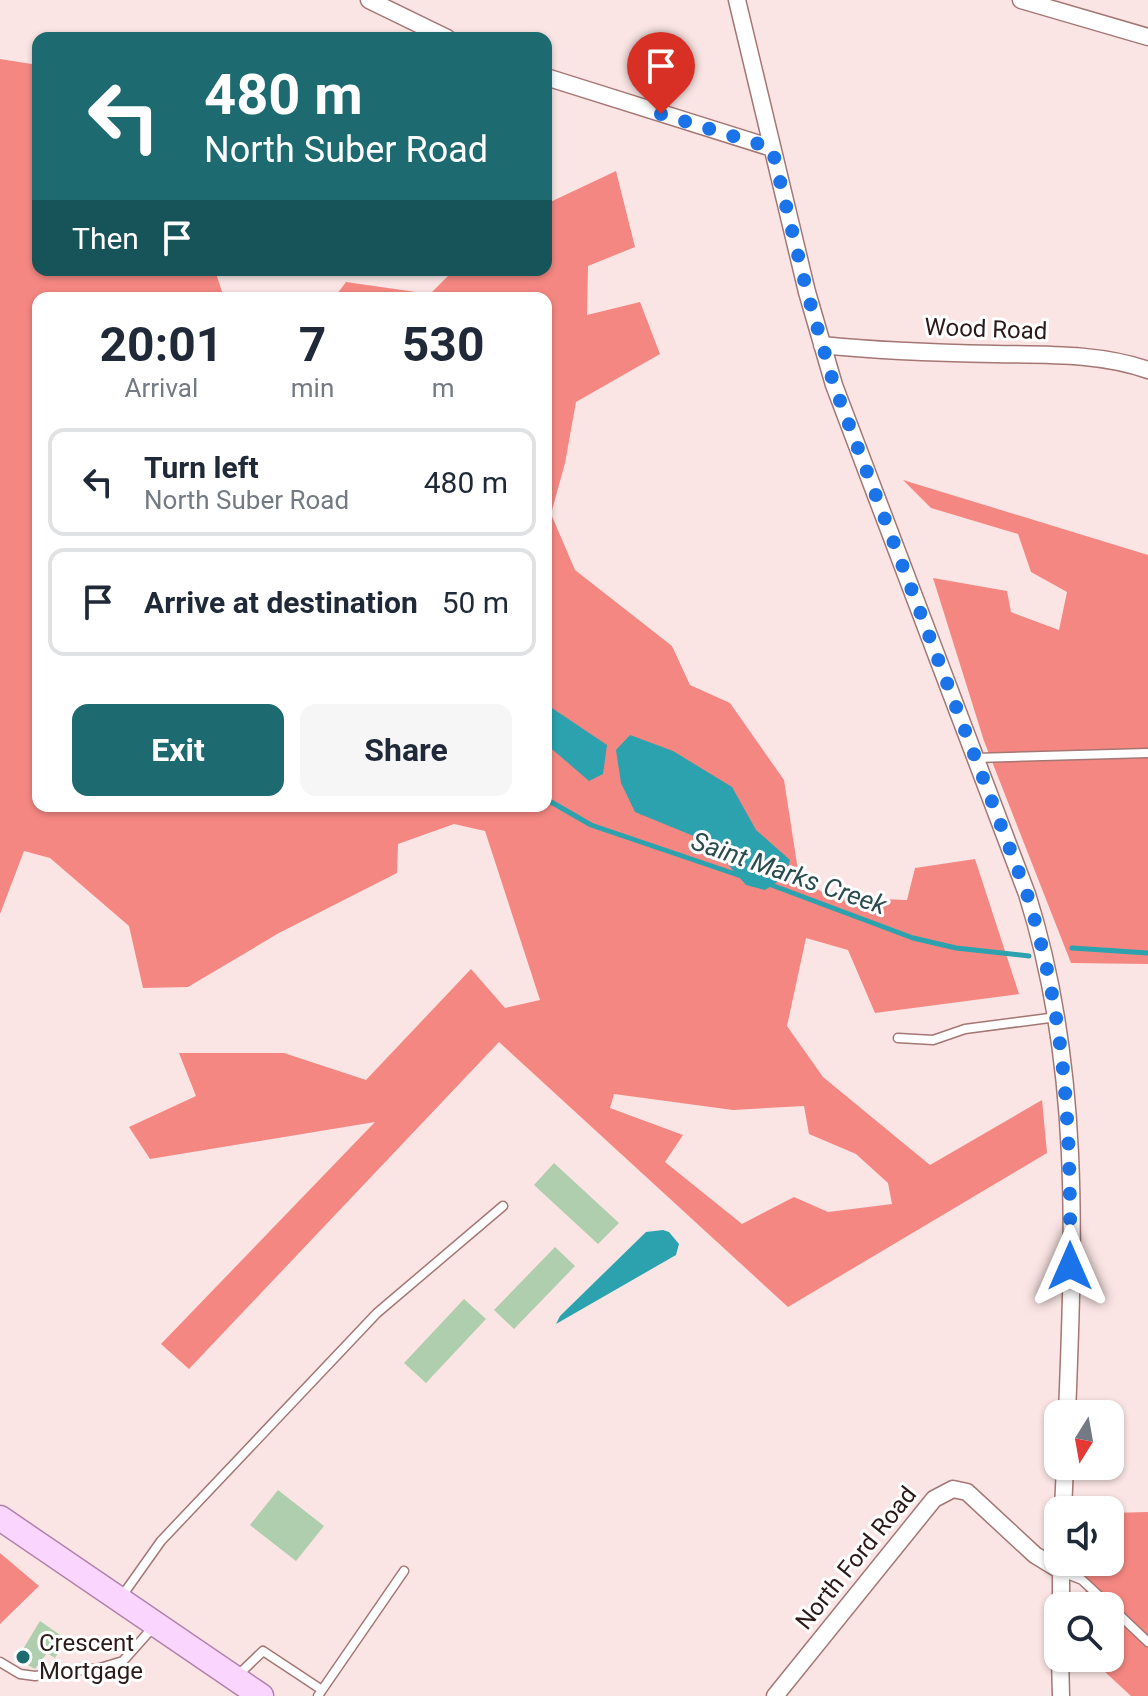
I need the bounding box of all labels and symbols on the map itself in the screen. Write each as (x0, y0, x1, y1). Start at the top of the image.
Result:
pin (627, 32, 695, 114)
street label: Wood Road (924, 313, 1048, 345)
water label: Saint Marks Creek (688, 826, 892, 921)
position arrow (1028, 1224, 1112, 1308)
north arrow (1044, 1400, 1124, 1480)
street label: North Ford Road (790, 1481, 922, 1635)
place label: Crescent Mortgage (39, 1629, 143, 1685)
marker: Crescent Mortgage (14, 1648, 32, 1666)

